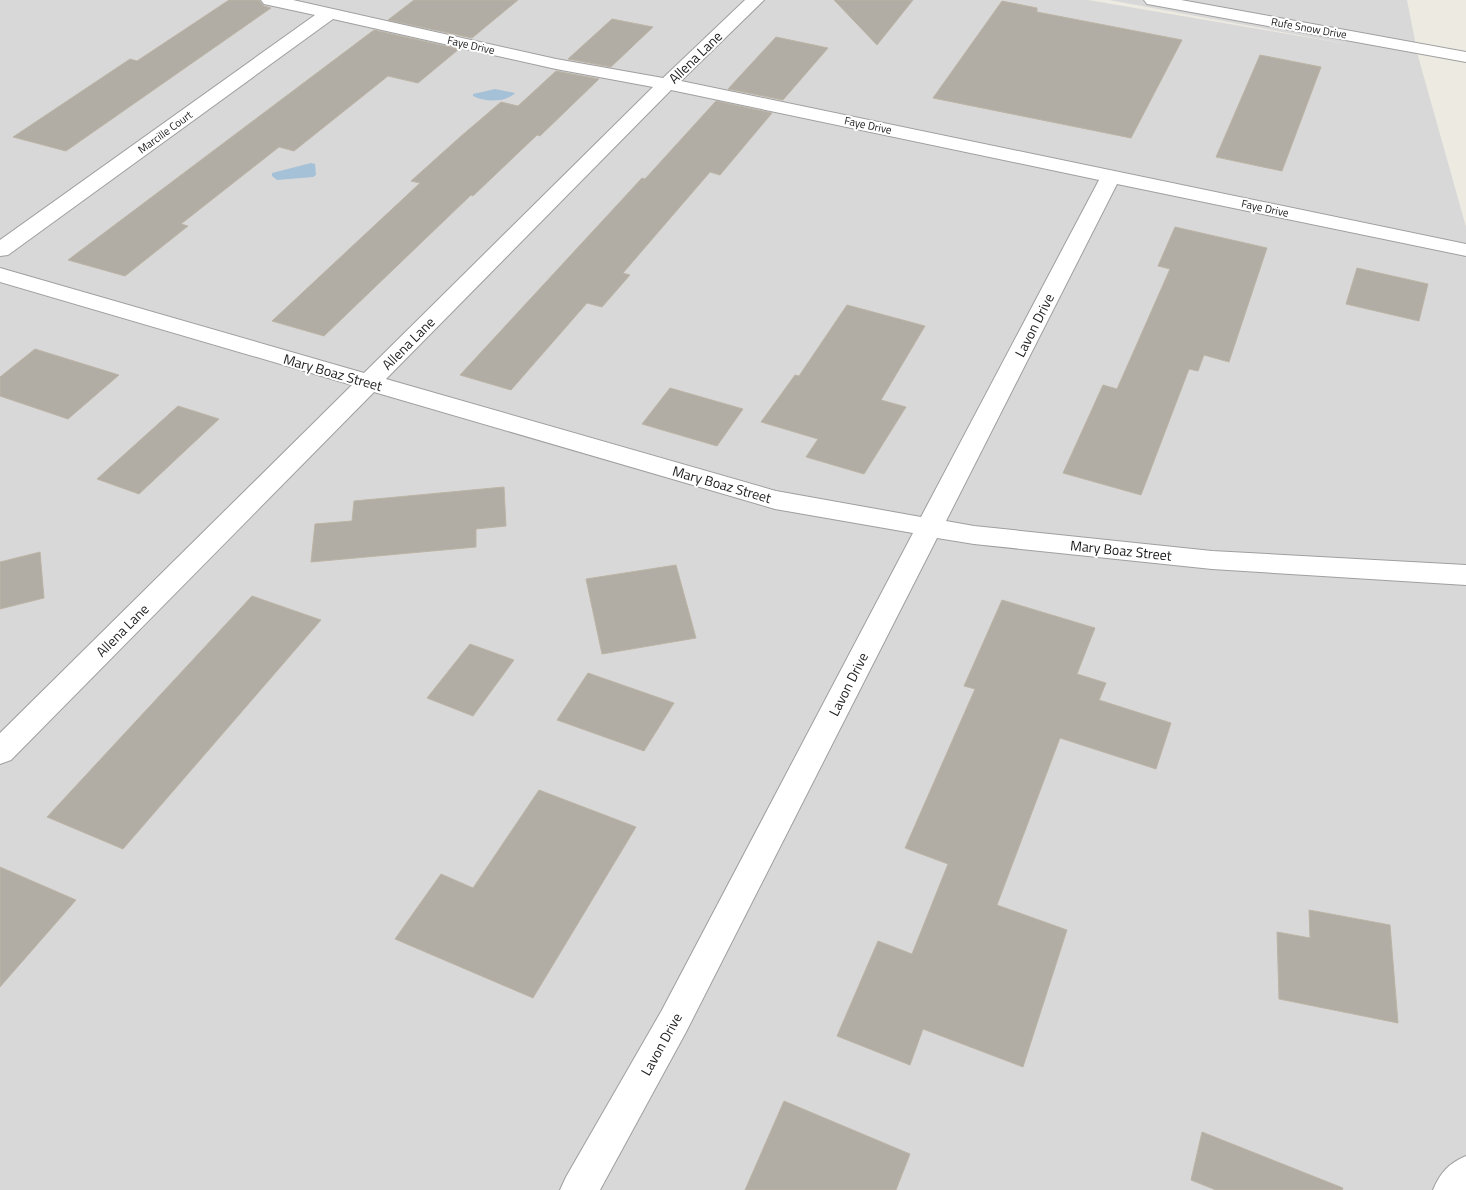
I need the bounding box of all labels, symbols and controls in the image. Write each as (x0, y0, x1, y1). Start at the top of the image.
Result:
street label: Rufe Snow Drive (1270, 13, 1349, 43)
street label: Allena Lane (663, 26, 727, 88)
street label: Faye Drive (446, 32, 497, 58)
street label: Marcille Court (134, 107, 196, 157)
street label: Faye Drive (843, 112, 894, 138)
street label: Faye Drive (1240, 195, 1291, 221)
street label: Lavon Drive (1009, 290, 1059, 360)
street label: Allena Lane (377, 312, 439, 374)
street label: Mary Boaz Street (281, 348, 385, 396)
street label: Mary Boaz Street (670, 460, 774, 508)
street label: Mary Boaz Street (1069, 534, 1173, 566)
street label: Allena Lane (91, 599, 153, 661)
street label: Lavon Drive (823, 649, 873, 719)
street label: Lavon Drive (635, 1009, 687, 1079)

